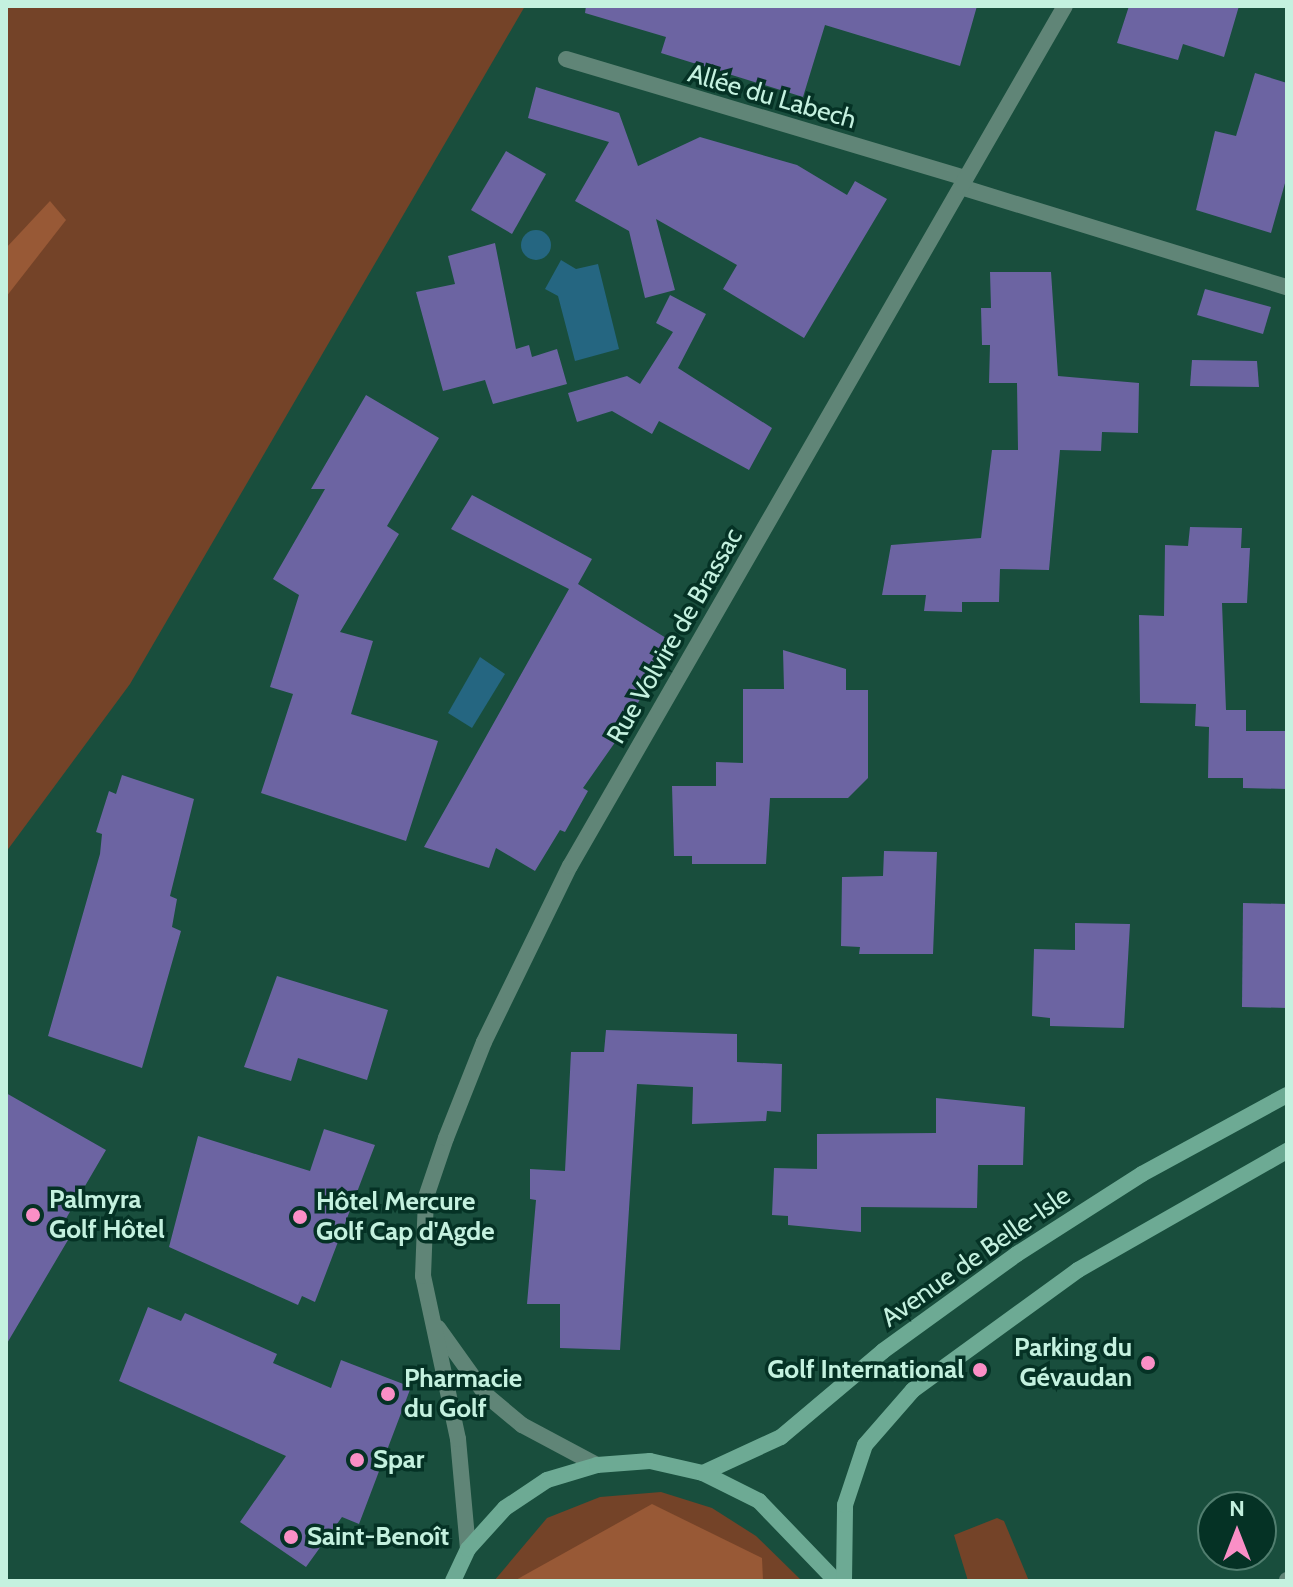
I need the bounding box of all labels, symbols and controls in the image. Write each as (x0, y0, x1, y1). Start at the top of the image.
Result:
street label: Allée du Labech (684, 58, 860, 136)
street label: Rue Volvire de Brassac (601, 523, 749, 749)
street label: Avenue de Belle-Isle (875, 1180, 1077, 1334)
place label: Palmyra Golf Hôtel (49, 1184, 165, 1246)
place label: Hôtel Mercure Golf Cap d'Agde (316, 1186, 495, 1248)
marker: Palmyra Golf Hôtel (24, 1206, 42, 1224)
marker: Hôtel Mercure Golf Cap d'Agde (291, 1208, 309, 1226)
place label: Parking du Gévaudan (1014, 1332, 1132, 1394)
place label: Golf International (767, 1354, 964, 1386)
marker: Parking du Gévaudan (1139, 1354, 1157, 1372)
marker: Golf International (971, 1361, 989, 1379)
place label: Pharmacie du Golf (404, 1363, 522, 1424)
marker: Pharmacie du Golf (379, 1385, 397, 1403)
place label: Spar (373, 1444, 424, 1476)
marker: Spar (348, 1451, 366, 1469)
north arrow (1197, 1491, 1277, 1571)
text: N (1229, 1495, 1245, 1522)
place label: Saint-Benoît (307, 1521, 449, 1553)
marker: Saint-Benoît (282, 1528, 300, 1546)

